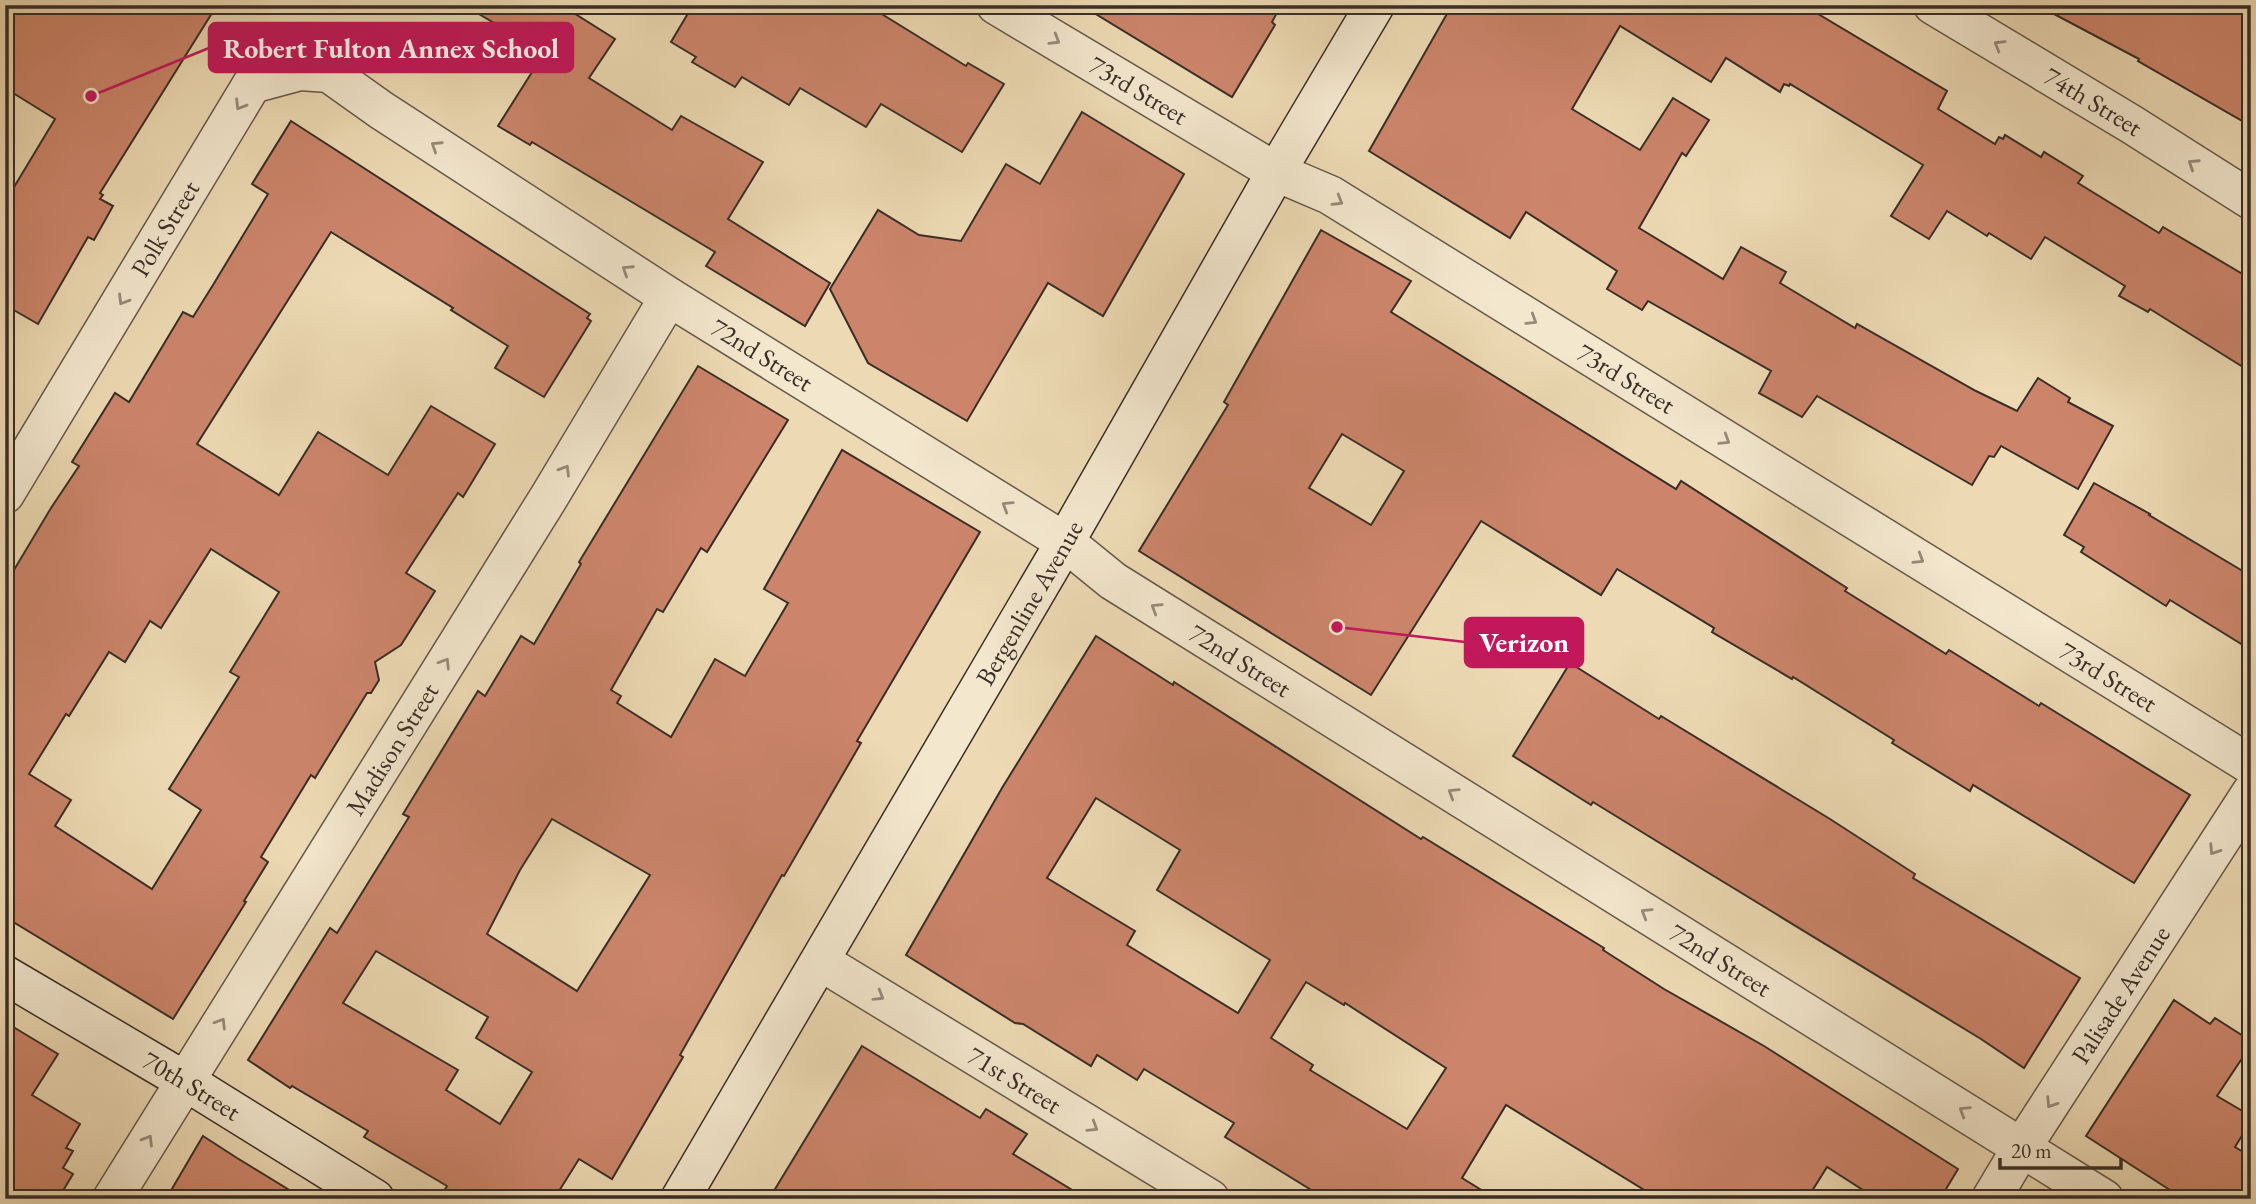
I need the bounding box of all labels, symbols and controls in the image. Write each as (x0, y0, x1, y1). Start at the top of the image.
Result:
callout: Robert Fulton Annex School (209, 23, 573, 72)
text: Robert Fulton Annex School (223, 30, 559, 66)
one-way arrow (1048, 32, 1061, 45)
one-way arrow (1994, 40, 2007, 53)
street label: 73rd Street (1083, 47, 1194, 133)
street label: 74th Street (2038, 59, 2149, 144)
one-way arrow (235, 97, 248, 110)
one-way arrow (431, 142, 444, 154)
one-way arrow (2188, 159, 2201, 172)
street label: Polk Street (123, 174, 207, 283)
one-way arrow (1331, 192, 1344, 205)
one-way arrow (622, 265, 635, 278)
one-way arrow (118, 292, 131, 305)
street label: 72nd Street (704, 310, 819, 399)
one-way arrow (1524, 312, 1537, 325)
street label: 73rd Street (1571, 335, 1682, 421)
one-way arrow (1718, 431, 1731, 444)
one-way arrow (557, 464, 570, 477)
one-way arrow (1002, 502, 1015, 515)
street label: Bergenline Avenue (968, 514, 1091, 691)
one-way arrow (1911, 551, 1924, 564)
one-way arrow (1150, 603, 1163, 616)
street label: 72nd Street (1183, 616, 1298, 705)
callout: Verizon (1465, 618, 1583, 667)
text: Verizon (1479, 624, 1569, 660)
street label: 73rd Street (2053, 633, 2164, 720)
one-way arrow (437, 658, 450, 671)
street label: Madison Street (338, 676, 446, 822)
one-way arrow (1447, 788, 1460, 801)
one-way arrow (2209, 842, 2222, 855)
one-way arrow (1641, 909, 1654, 922)
street label: 72nd Street (1663, 915, 1778, 1004)
street label: Palisade Avenue (2063, 919, 2178, 1070)
one-way arrow (871, 987, 884, 1000)
one-way arrow (213, 1017, 226, 1030)
street label: 71st Street (961, 1038, 1068, 1121)
street label: 70th Street (136, 1043, 247, 1128)
one-way arrow (2046, 1095, 2059, 1108)
one-way arrow (1959, 1106, 1972, 1119)
one-way arrow (1086, 1119, 1099, 1132)
scale bar (2000, 1127, 2121, 1171)
one-way arrow (139, 1135, 152, 1148)
text: 20 m (2011, 1137, 2052, 1164)

